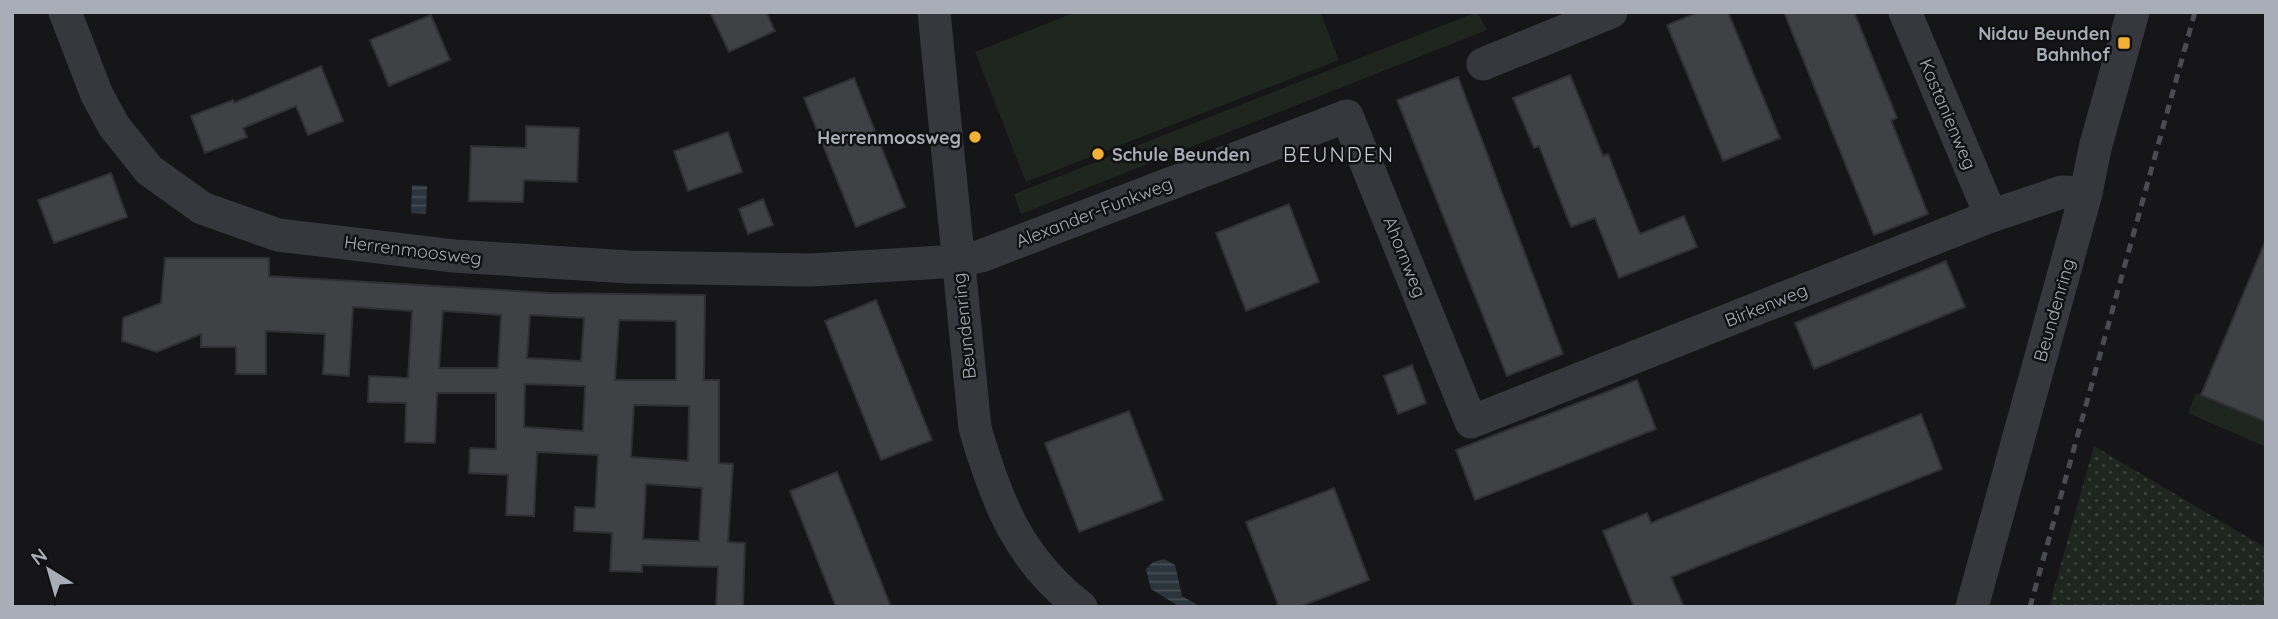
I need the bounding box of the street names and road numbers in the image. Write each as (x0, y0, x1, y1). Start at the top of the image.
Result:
street label: Kastanienweg (1914, 55, 1982, 173)
street label: Alexander-Funkweg (1013, 172, 1175, 252)
street label: Ahornweg (1378, 213, 1432, 301)
street label: Herrenmoosweg (343, 230, 483, 270)
street label: Beundenring (2028, 256, 2080, 364)
street label: Beundenring (947, 272, 981, 380)
street label: Birkenweg (1721, 278, 1811, 332)

